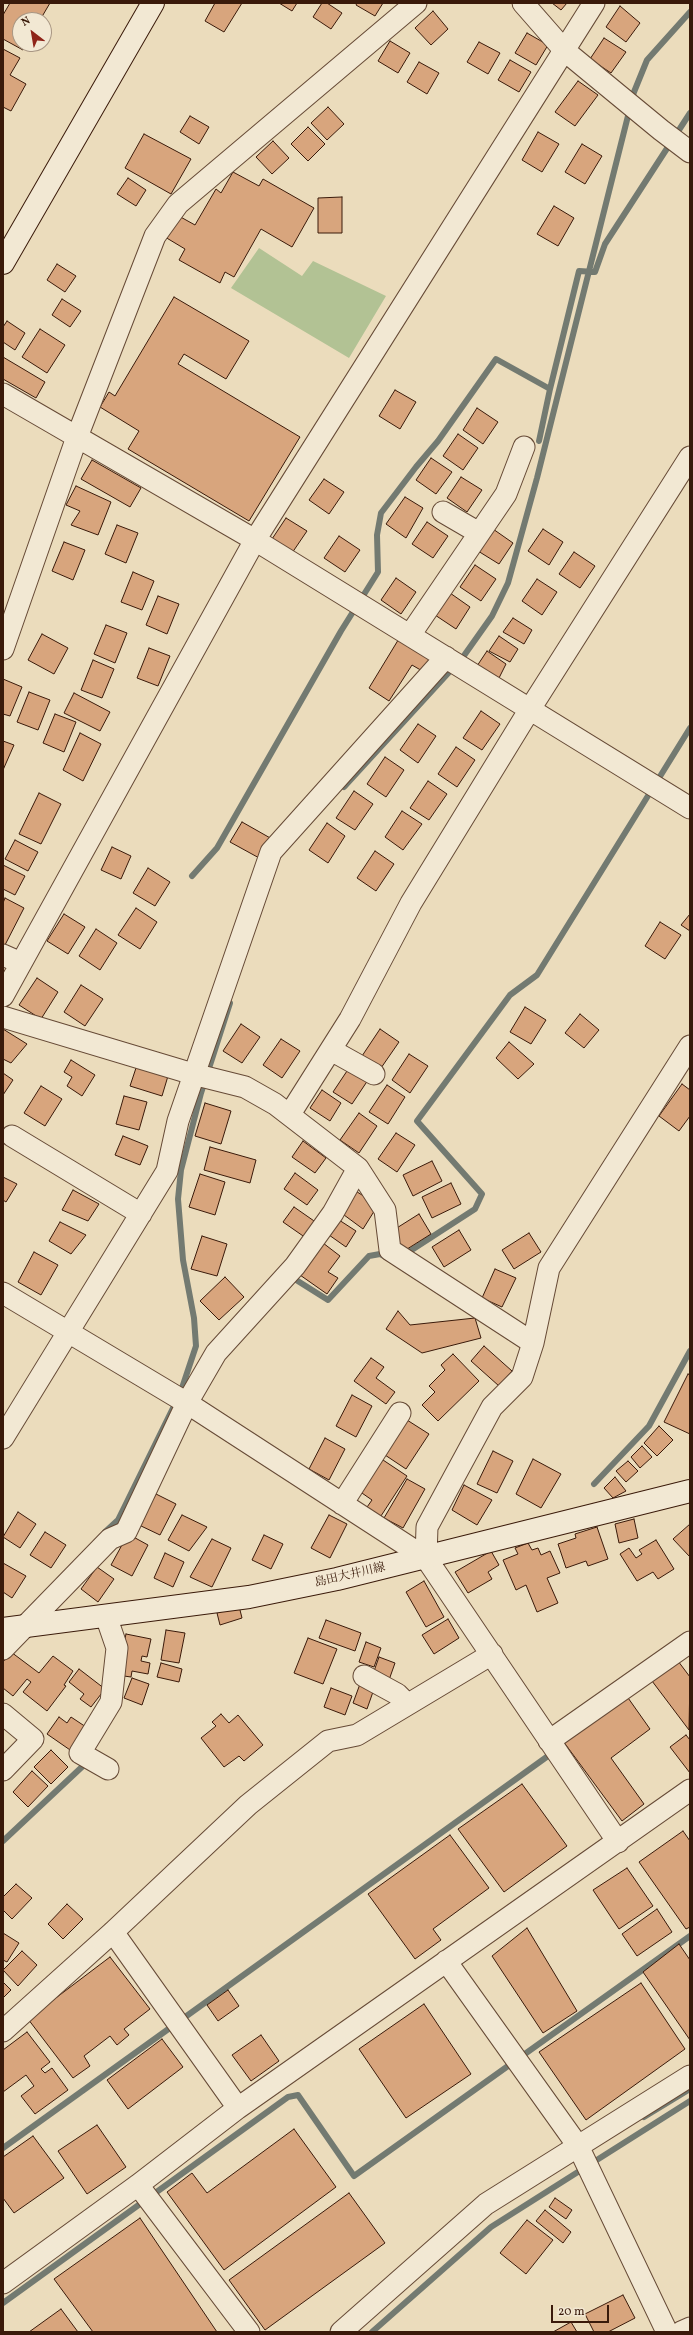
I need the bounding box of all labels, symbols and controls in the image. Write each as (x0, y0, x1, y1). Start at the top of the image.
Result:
north arrow (12, 12, 52, 52)
text: N (19, 14, 33, 31)
street label: 島田大井川線 (313, 1561, 387, 1591)
scale bar (553, 2297, 611, 2323)
text: 20 m (558, 2304, 585, 2320)

